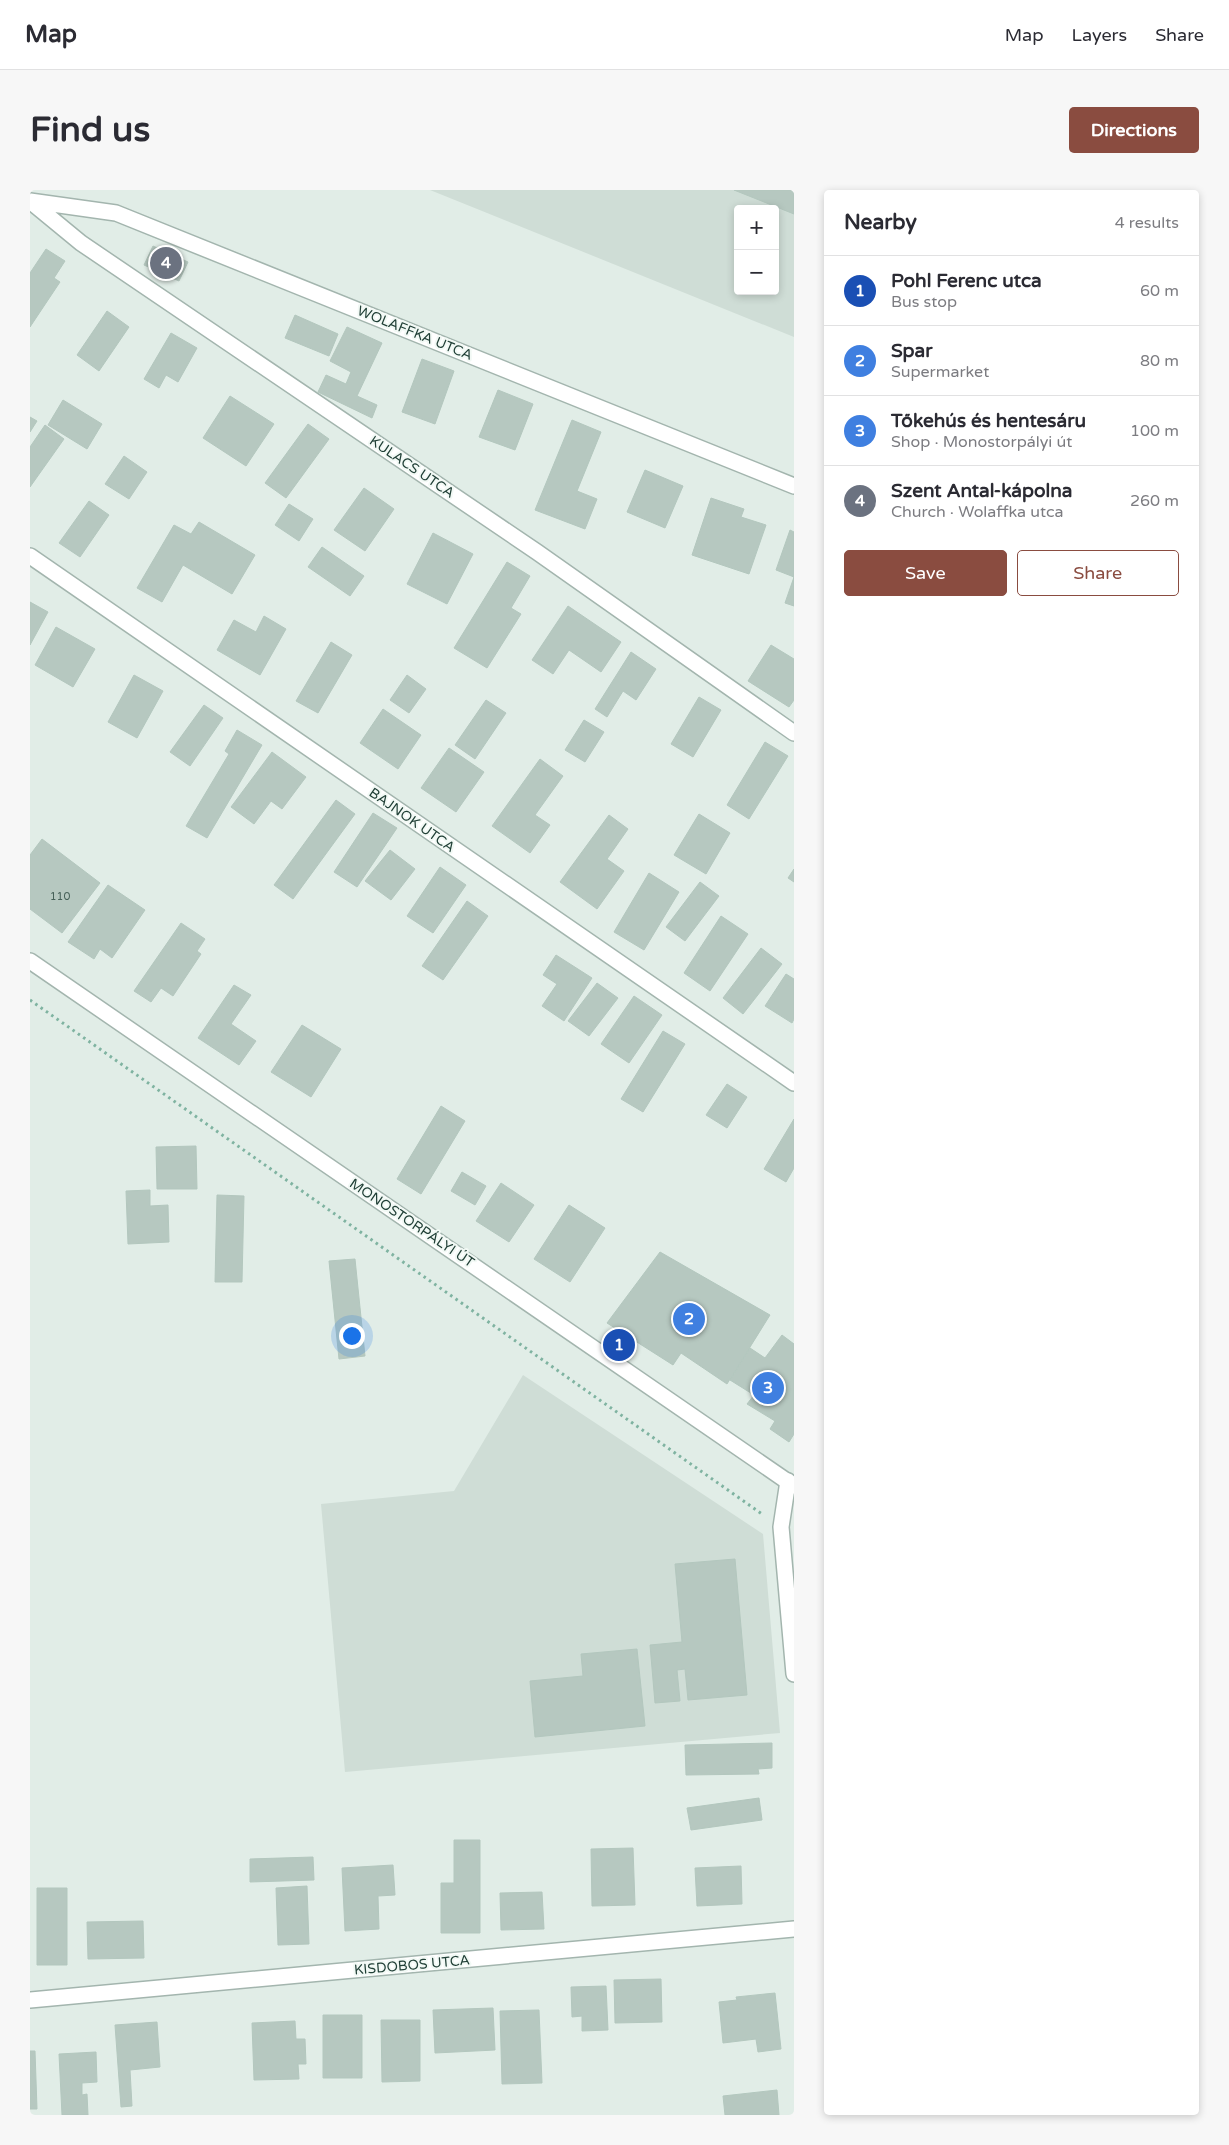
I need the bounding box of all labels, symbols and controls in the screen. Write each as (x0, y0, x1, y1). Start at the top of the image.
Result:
text: Map (25, 20, 77, 49)
text: Map (1005, 24, 1044, 46)
text: Layers (1072, 24, 1127, 46)
text: Share (1155, 24, 1204, 46)
button: Directions (1069, 107, 1199, 153)
text: Find us (30, 109, 150, 151)
map controls (734, 205, 779, 295)
button: + (734, 205, 779, 250)
text: Nearby (844, 210, 917, 235)
text: 4 results (1115, 213, 1179, 233)
pin: 4 (150, 244, 182, 282)
button: − (734, 250, 779, 295)
text: Pohl Ferenc utca (891, 270, 1042, 292)
text: 1 (855, 281, 865, 301)
text: 60 m (1140, 281, 1179, 301)
text: Bus stop (891, 292, 957, 312)
street label: WOLAFFKA UTCA (355, 302, 475, 364)
text: Spar (891, 340, 933, 362)
text: 2 (855, 351, 865, 371)
text: 80 m (1140, 351, 1179, 371)
text: Supermarket (891, 362, 989, 382)
text: Tőkehús és hentesáru (891, 410, 1086, 432)
text: 3 (855, 421, 865, 441)
text: 100 m (1130, 421, 1179, 441)
street label: KULACS UTCA (366, 432, 458, 502)
text: Shop · Monostorpályi út (891, 432, 1072, 452)
text: Szent Antal-kápolna (891, 480, 1073, 502)
text: 4 (855, 491, 865, 511)
text: 260 m (1130, 491, 1179, 511)
text: Church · Wolaffka utca (891, 502, 1064, 522)
button: Save (844, 550, 1007, 596)
button: Share (1017, 550, 1179, 596)
street label: BAJNOK UTCA (366, 784, 458, 856)
house number: 110 (50, 890, 70, 903)
street label: MONOSTORPÁLYI ÚT (346, 1175, 478, 1271)
pin: 2 (673, 1300, 705, 1338)
your location (339, 1323, 365, 1349)
pin: 1 (603, 1326, 635, 1364)
pin: 3 (752, 1369, 784, 1407)
street label: KISDOBOS UTCA (353, 1951, 471, 1979)

